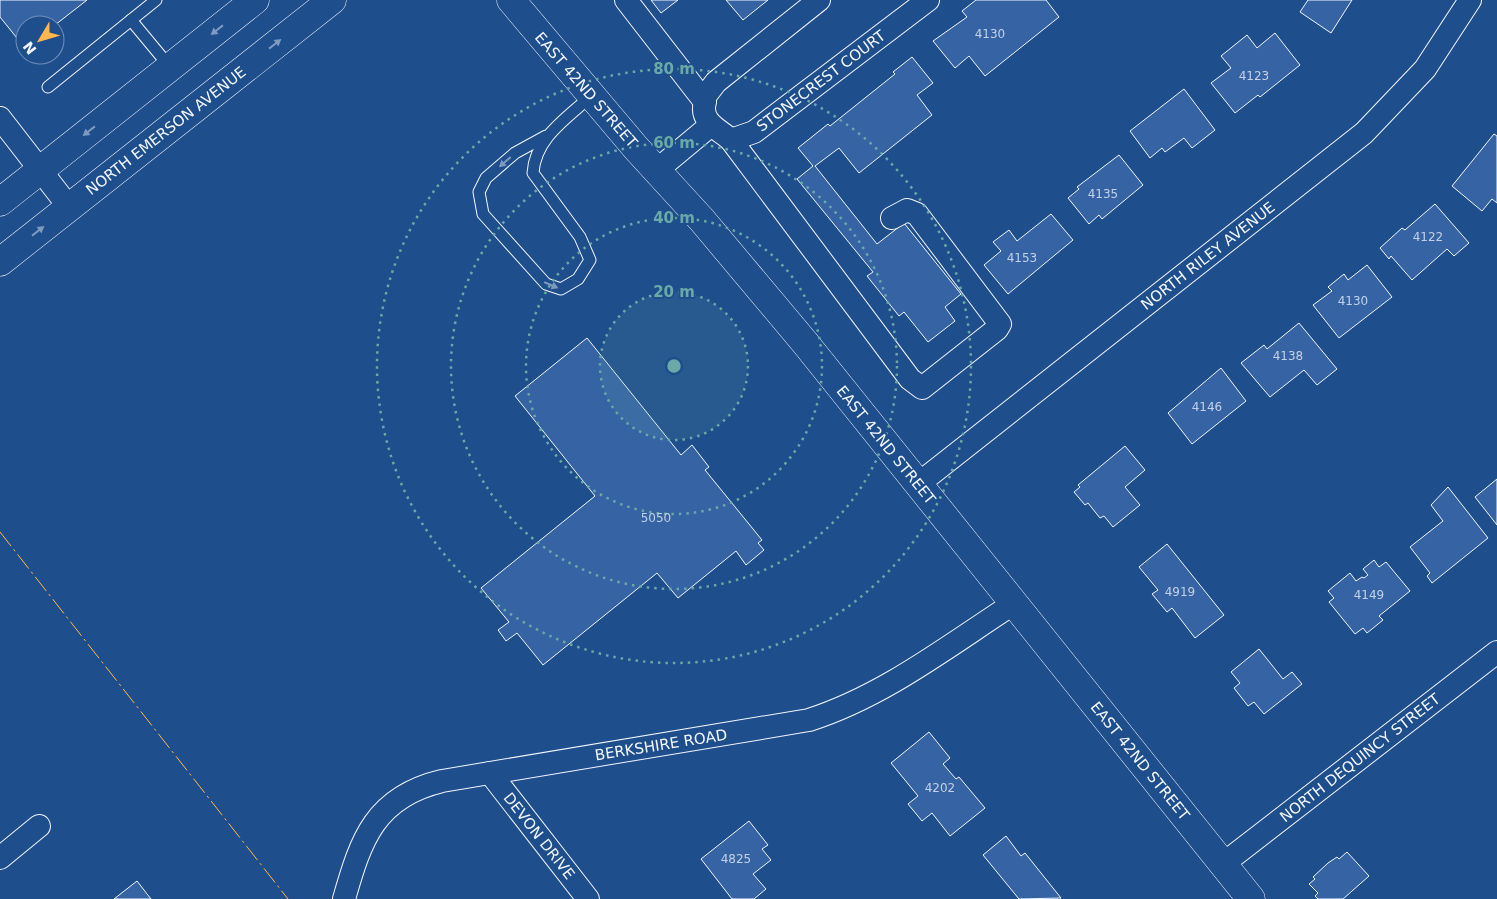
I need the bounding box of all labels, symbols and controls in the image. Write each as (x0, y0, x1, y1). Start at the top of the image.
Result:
north arrow (15, 15, 65, 65)
one-way arrow (211, 25, 224, 36)
street label: STONECREST COURT (753, 26, 890, 135)
house number: 4130 (975, 27, 1005, 41)
street label: EAST 42ND STREET (531, 29, 642, 152)
text: N (20, 38, 40, 58)
one-way arrow (268, 39, 281, 50)
text: 80 m (653, 60, 695, 78)
street label: NORTH EMERSON AVENUE (82, 63, 250, 199)
house number: 4123 (1239, 69, 1269, 83)
one-way arrow (83, 126, 96, 137)
text: 60 m (653, 134, 695, 152)
one-way arrow (499, 156, 512, 167)
house number: 4135 (1088, 187, 1118, 201)
street label: NORTH RILEY AVENUE (1137, 198, 1279, 314)
text: 40 m (653, 209, 695, 227)
one-way arrow (31, 226, 44, 237)
house number: 4122 (1413, 230, 1443, 244)
house number: 4153 (1007, 251, 1037, 265)
one-way arrow (544, 281, 558, 289)
text: 20 m (653, 283, 695, 301)
house number: 4130 (1338, 294, 1368, 308)
house number: 4138 (1273, 349, 1303, 363)
centre of rings (665, 357, 683, 375)
street label: EAST 42ND STREET (833, 382, 940, 508)
house number: 4146 (1192, 400, 1222, 414)
house number: 5050 (641, 511, 671, 525)
house number: 4919 (1165, 585, 1195, 599)
house number: 4149 (1354, 588, 1384, 602)
street label: NORTH DEQUINCY STREET (1276, 689, 1444, 826)
street label: EAST 42ND STREET (1087, 698, 1194, 824)
street label: BERKSHIRE ROAD (594, 726, 728, 764)
house number: 4202 (925, 781, 955, 795)
street label: DEVON DRIVE (500, 789, 578, 883)
house number: 4825 (721, 852, 751, 866)

